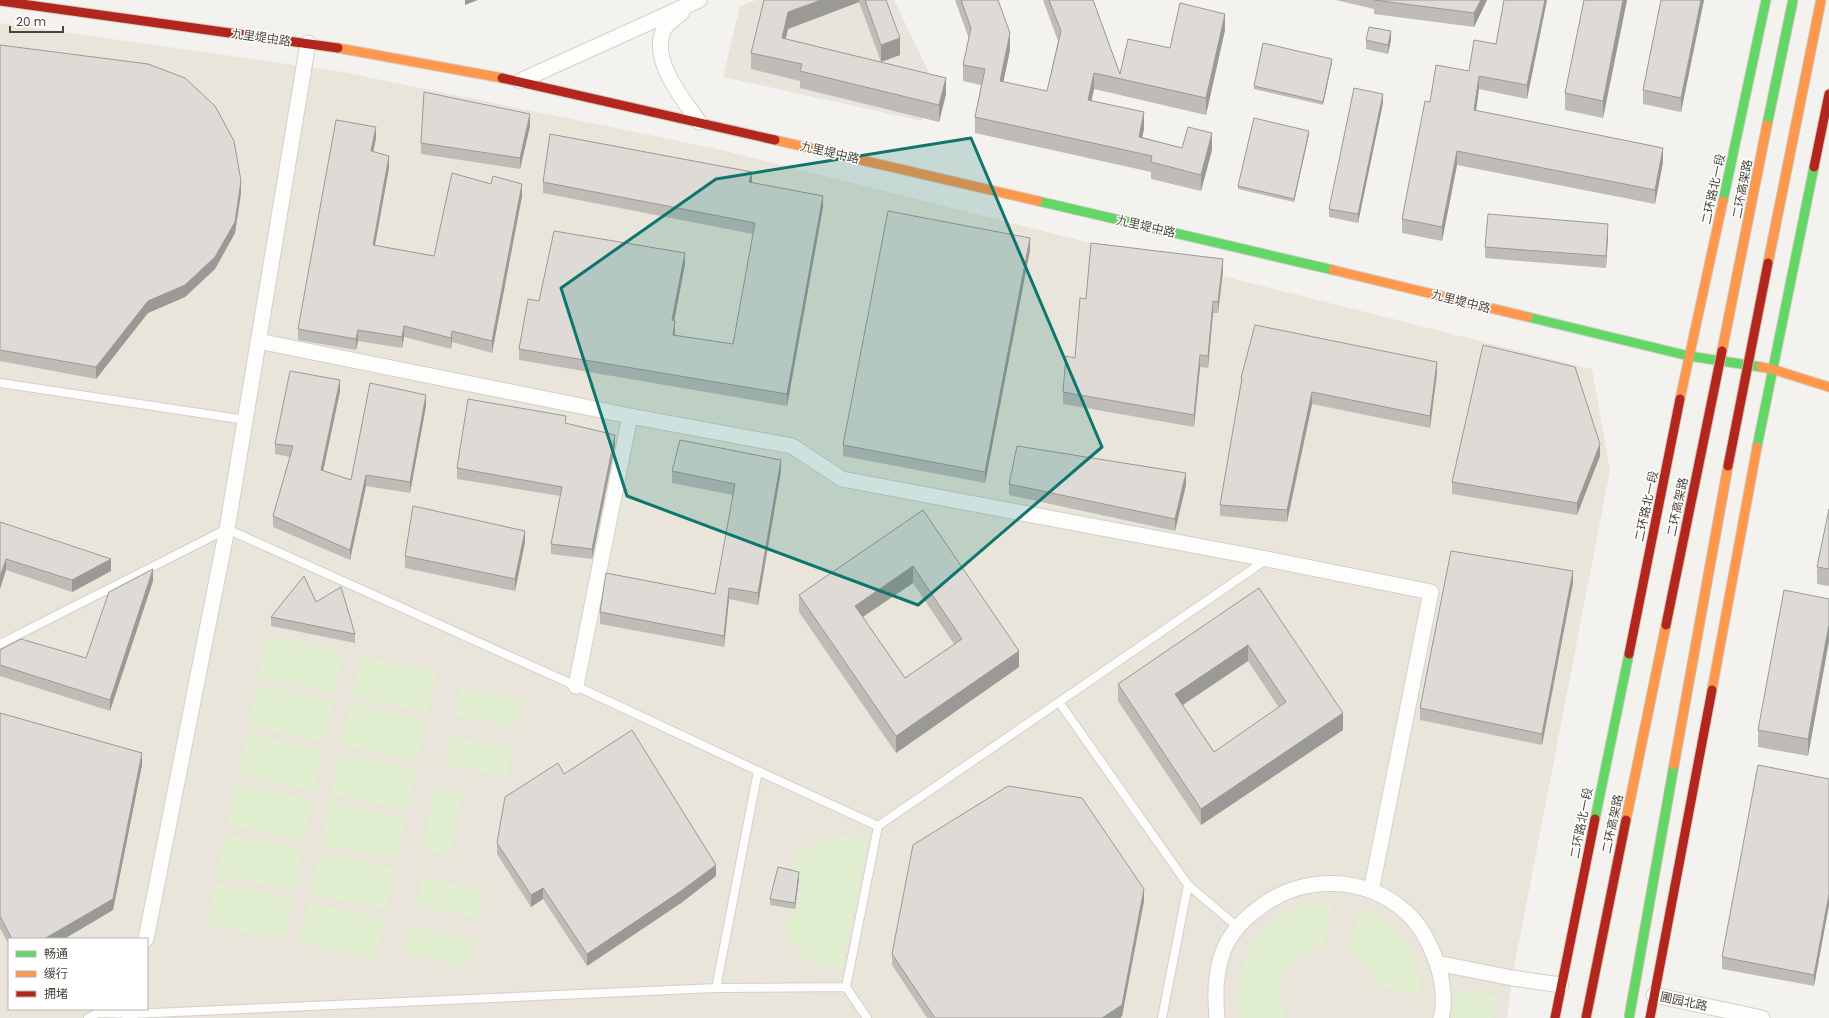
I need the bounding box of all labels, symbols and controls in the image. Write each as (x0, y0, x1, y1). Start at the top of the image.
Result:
scale bar (10, 8, 63, 34)
text: 20 m (16, 13, 46, 30)
street label: 九里堤中路 (230, 24, 292, 50)
street label: 九里堤中路 (799, 137, 861, 167)
street label: 二环路北一段 (1697, 152, 1729, 226)
street label: 二环高架路 (1728, 158, 1756, 220)
street label: 九里堤中路 (1115, 211, 1177, 241)
street label: 九里堤中路 (1430, 285, 1492, 317)
street label: 二环路北一段 (1630, 469, 1662, 543)
street label: 二环高架路 (1662, 476, 1692, 538)
street label: 二环路北一段 (1566, 786, 1596, 860)
street label: 二环高架路 (1597, 793, 1627, 855)
legend (8, 938, 148, 1010)
text: 畅通 (44, 945, 68, 962)
text: 缓行 (44, 965, 68, 982)
text: 拥堵 (44, 985, 68, 1002)
street label: 圃园北路 (1659, 988, 1709, 1014)

